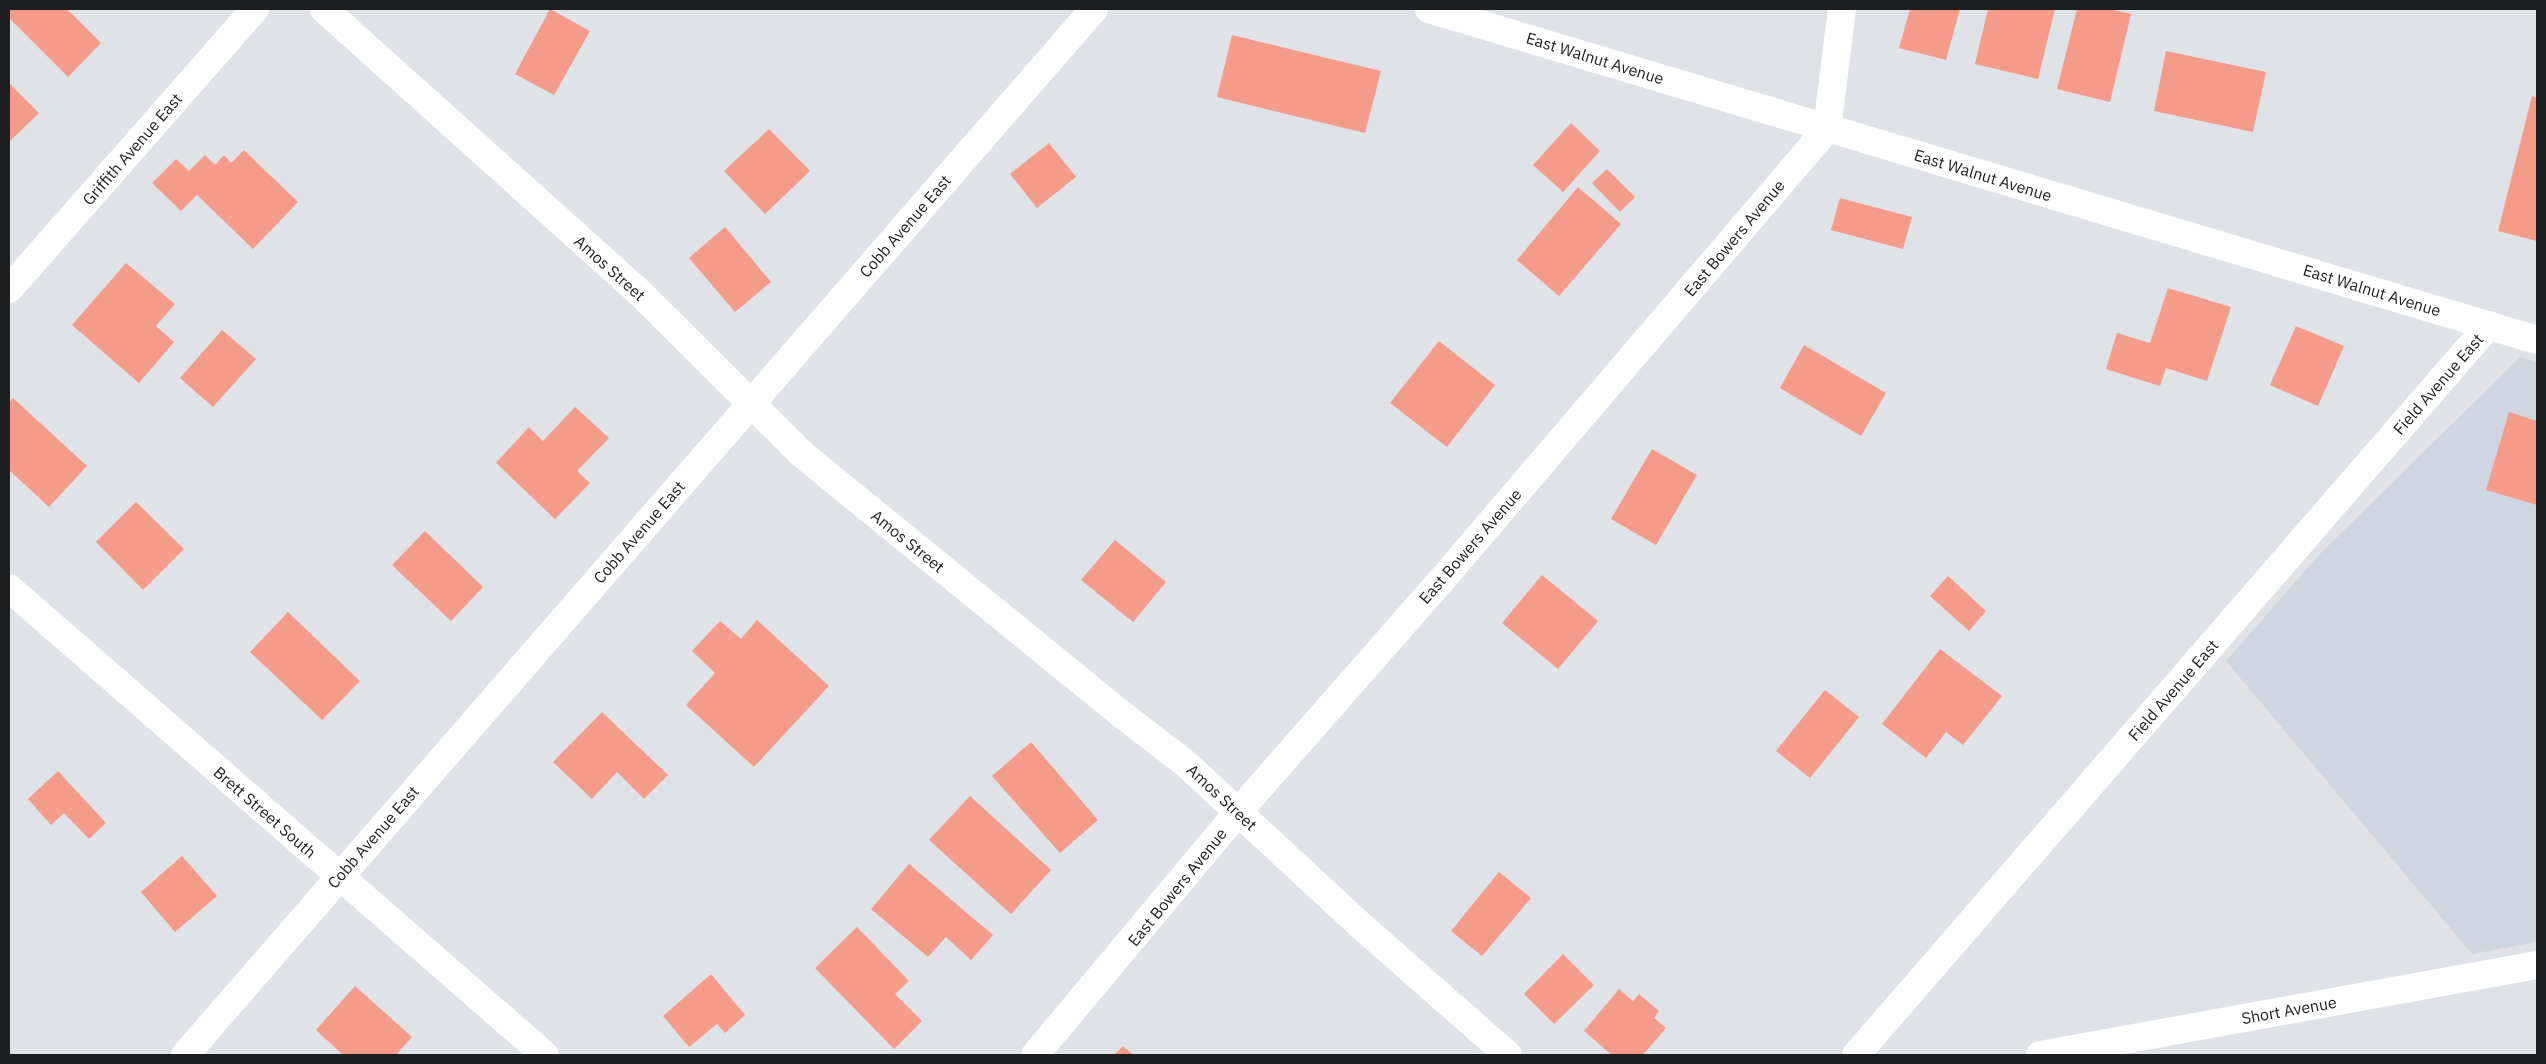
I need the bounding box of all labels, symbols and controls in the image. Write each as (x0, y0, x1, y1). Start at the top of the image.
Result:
street label: East Walnut Avenue (1524, 28, 1666, 89)
street label: Griffith Avenue East (78, 89, 186, 209)
street label: East Walnut Avenue (1912, 145, 2054, 206)
street label: Cobb Avenue East (855, 171, 955, 281)
street label: East Bowers Avenue (1679, 175, 1789, 300)
street label: Amos Street (570, 231, 650, 305)
street label: East Walnut Avenue (2301, 260, 2443, 321)
street label: Field Avenue East (2389, 329, 2487, 439)
street label: Cobb Avenue East (589, 477, 689, 587)
street label: East Bowers Avenue (1415, 484, 1526, 608)
street label: Amos Street (867, 505, 949, 577)
street label: Field Avenue East (2124, 635, 2222, 745)
street label: Amos Street (1183, 759, 1261, 835)
street label: Brett Street South (210, 762, 320, 862)
street label: Cobb Avenue East (323, 782, 423, 892)
street label: East Bowers Avenue (1123, 824, 1231, 950)
street label: Short Avenue (2240, 992, 2338, 1028)

